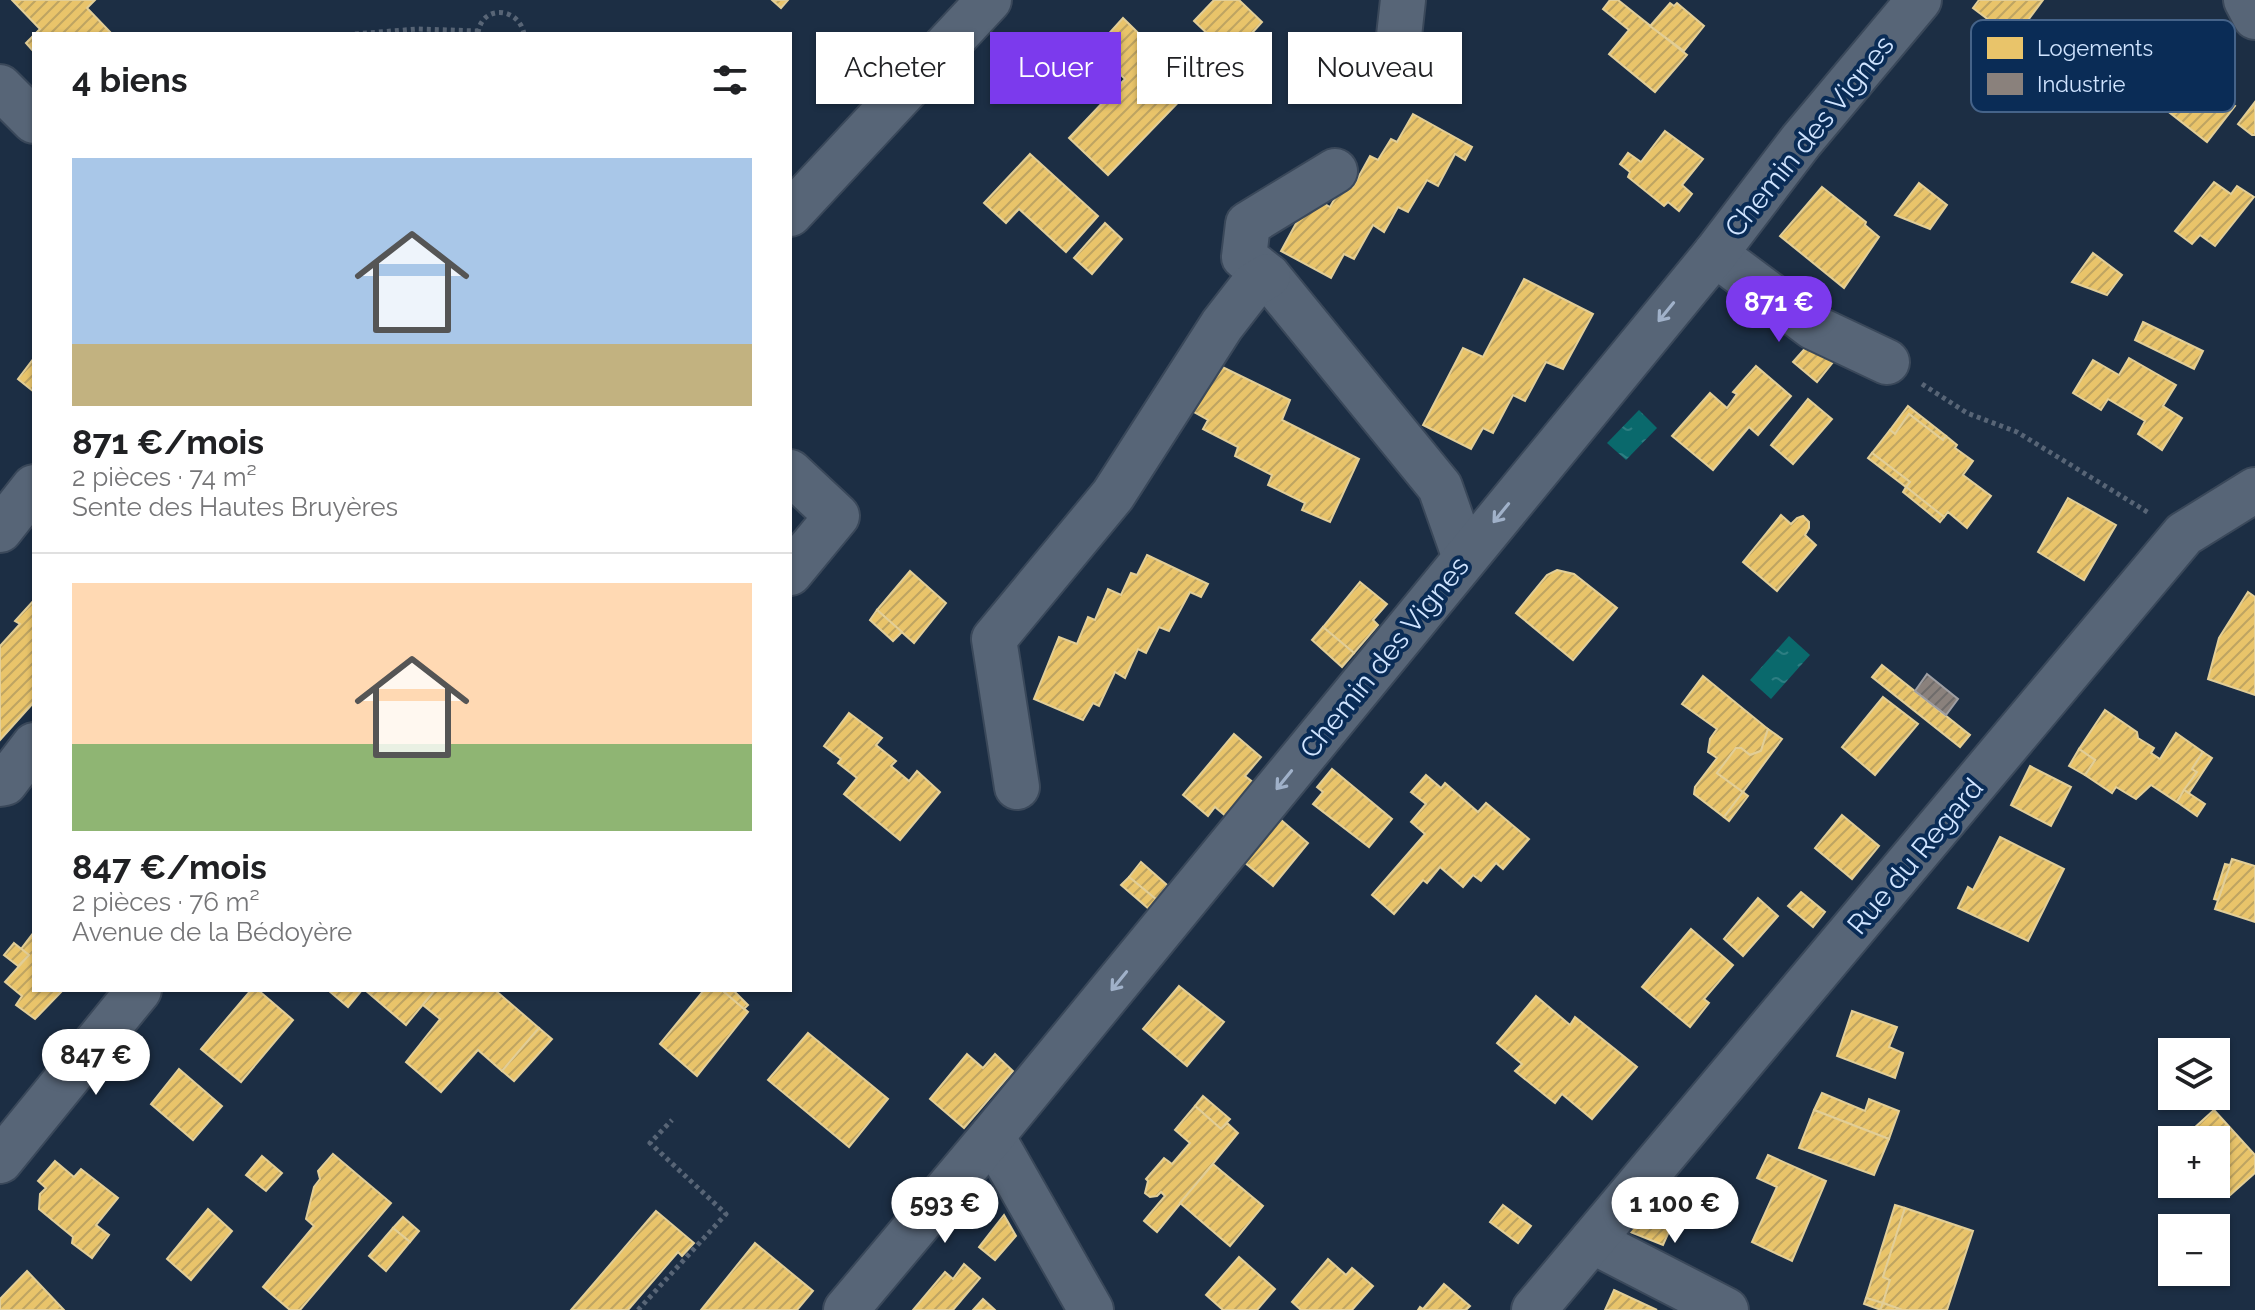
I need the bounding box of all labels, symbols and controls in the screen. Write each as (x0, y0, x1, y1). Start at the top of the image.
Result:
legend (1971, 20, 2235, 112)
street label: Chemin des Vignes (1718, 29, 1901, 244)
chip: Acheter (816, 32, 974, 104)
chip: Louer (990, 32, 1121, 104)
chip: Filtres (1137, 32, 1272, 104)
chip: Nouveau (1288, 32, 1462, 104)
text: Logements (2037, 35, 2153, 61)
icon: filters (708, 58, 752, 102)
text: 4 biens (72, 60, 188, 100)
text: Industrie (2037, 71, 2126, 97)
icon: home (340, 210, 484, 354)
pin: 871 € (1723, 276, 1835, 344)
text: 871 € (1744, 287, 1814, 317)
one-way arrow (1658, 302, 1676, 323)
text: 871 €/mois (72, 422, 264, 462)
text: 2 pièces · 74 m² (72, 462, 257, 492)
text: Sente des Hautes Bruyères (72, 492, 398, 522)
one-way arrow (1493, 503, 1511, 524)
street label: Chemin des Vignes (1293, 550, 1476, 765)
icon: home (340, 635, 484, 779)
one-way arrow (1275, 769, 1293, 790)
street label: Rue du Regard (1841, 772, 1990, 941)
text: 847 €/mois (72, 847, 267, 887)
text: 2 pièces · 76 m² (72, 887, 260, 917)
text: Avenue de la Bédoyère (72, 917, 352, 947)
one-way arrow (1110, 970, 1128, 991)
pin: 847 € (40, 1029, 152, 1097)
map controls (2158, 1038, 2230, 1286)
button: layers (2158, 1038, 2230, 1110)
text: 847 € (60, 1040, 132, 1070)
button: + (2158, 1126, 2230, 1198)
pin: 593 € (889, 1177, 1001, 1245)
pin: 1 100 € (1601, 1177, 1749, 1245)
text: 593 € (909, 1188, 981, 1218)
text: 1 100 € (1630, 1188, 1720, 1218)
button: − (2158, 1214, 2230, 1286)

